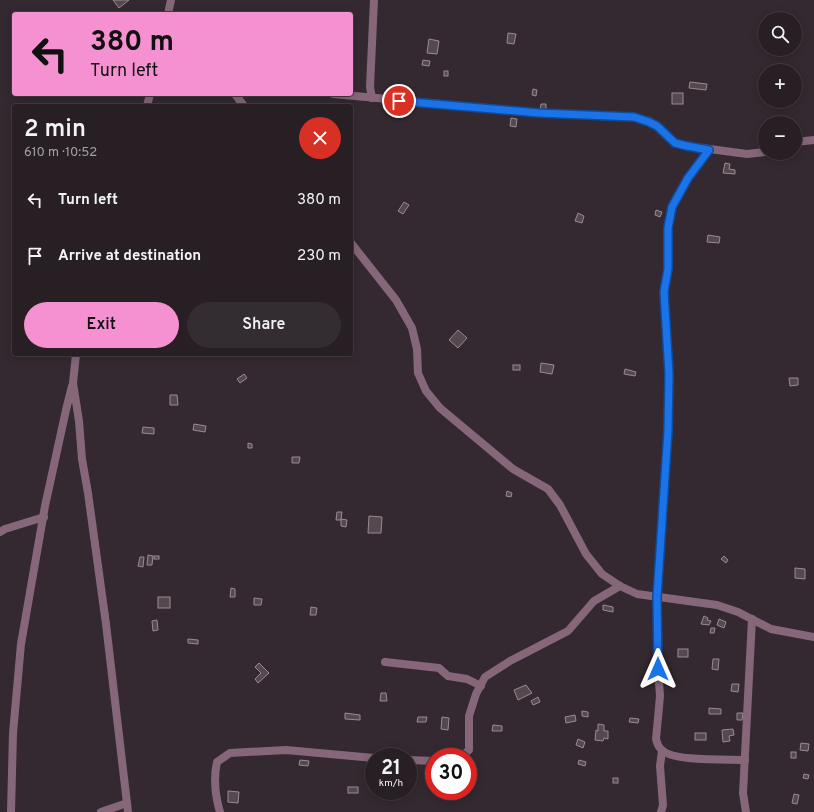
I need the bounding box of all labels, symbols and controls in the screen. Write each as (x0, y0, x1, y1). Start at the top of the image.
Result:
map controls (758, 12, 802, 160)
button: search (758, 12, 802, 56)
text: 380 m (90, 25, 174, 61)
icon: left (24, 28, 76, 80)
text: Turn left (90, 60, 158, 83)
button: + (758, 64, 802, 108)
pin (382, 84, 416, 118)
icon: arrive (388, 90, 410, 112)
text: 2 min (24, 115, 86, 145)
button: − (758, 116, 802, 160)
button: close (299, 117, 341, 159)
text: 610 m · 10:52 (24, 145, 97, 161)
icon: left (24, 189, 46, 211)
text: Turn left (58, 191, 118, 210)
text: 380 m (297, 191, 341, 210)
icon: arrive (24, 245, 46, 267)
text: Arrive at destination (58, 247, 201, 266)
text: 230 m (297, 247, 341, 266)
button: Exit (24, 302, 179, 348)
button: Share (187, 302, 341, 348)
position arrow (637, 648, 679, 690)
speed limit sign: 30 (425, 748, 477, 800)
text: 21 (381, 756, 401, 782)
text: km/h (379, 777, 403, 790)

